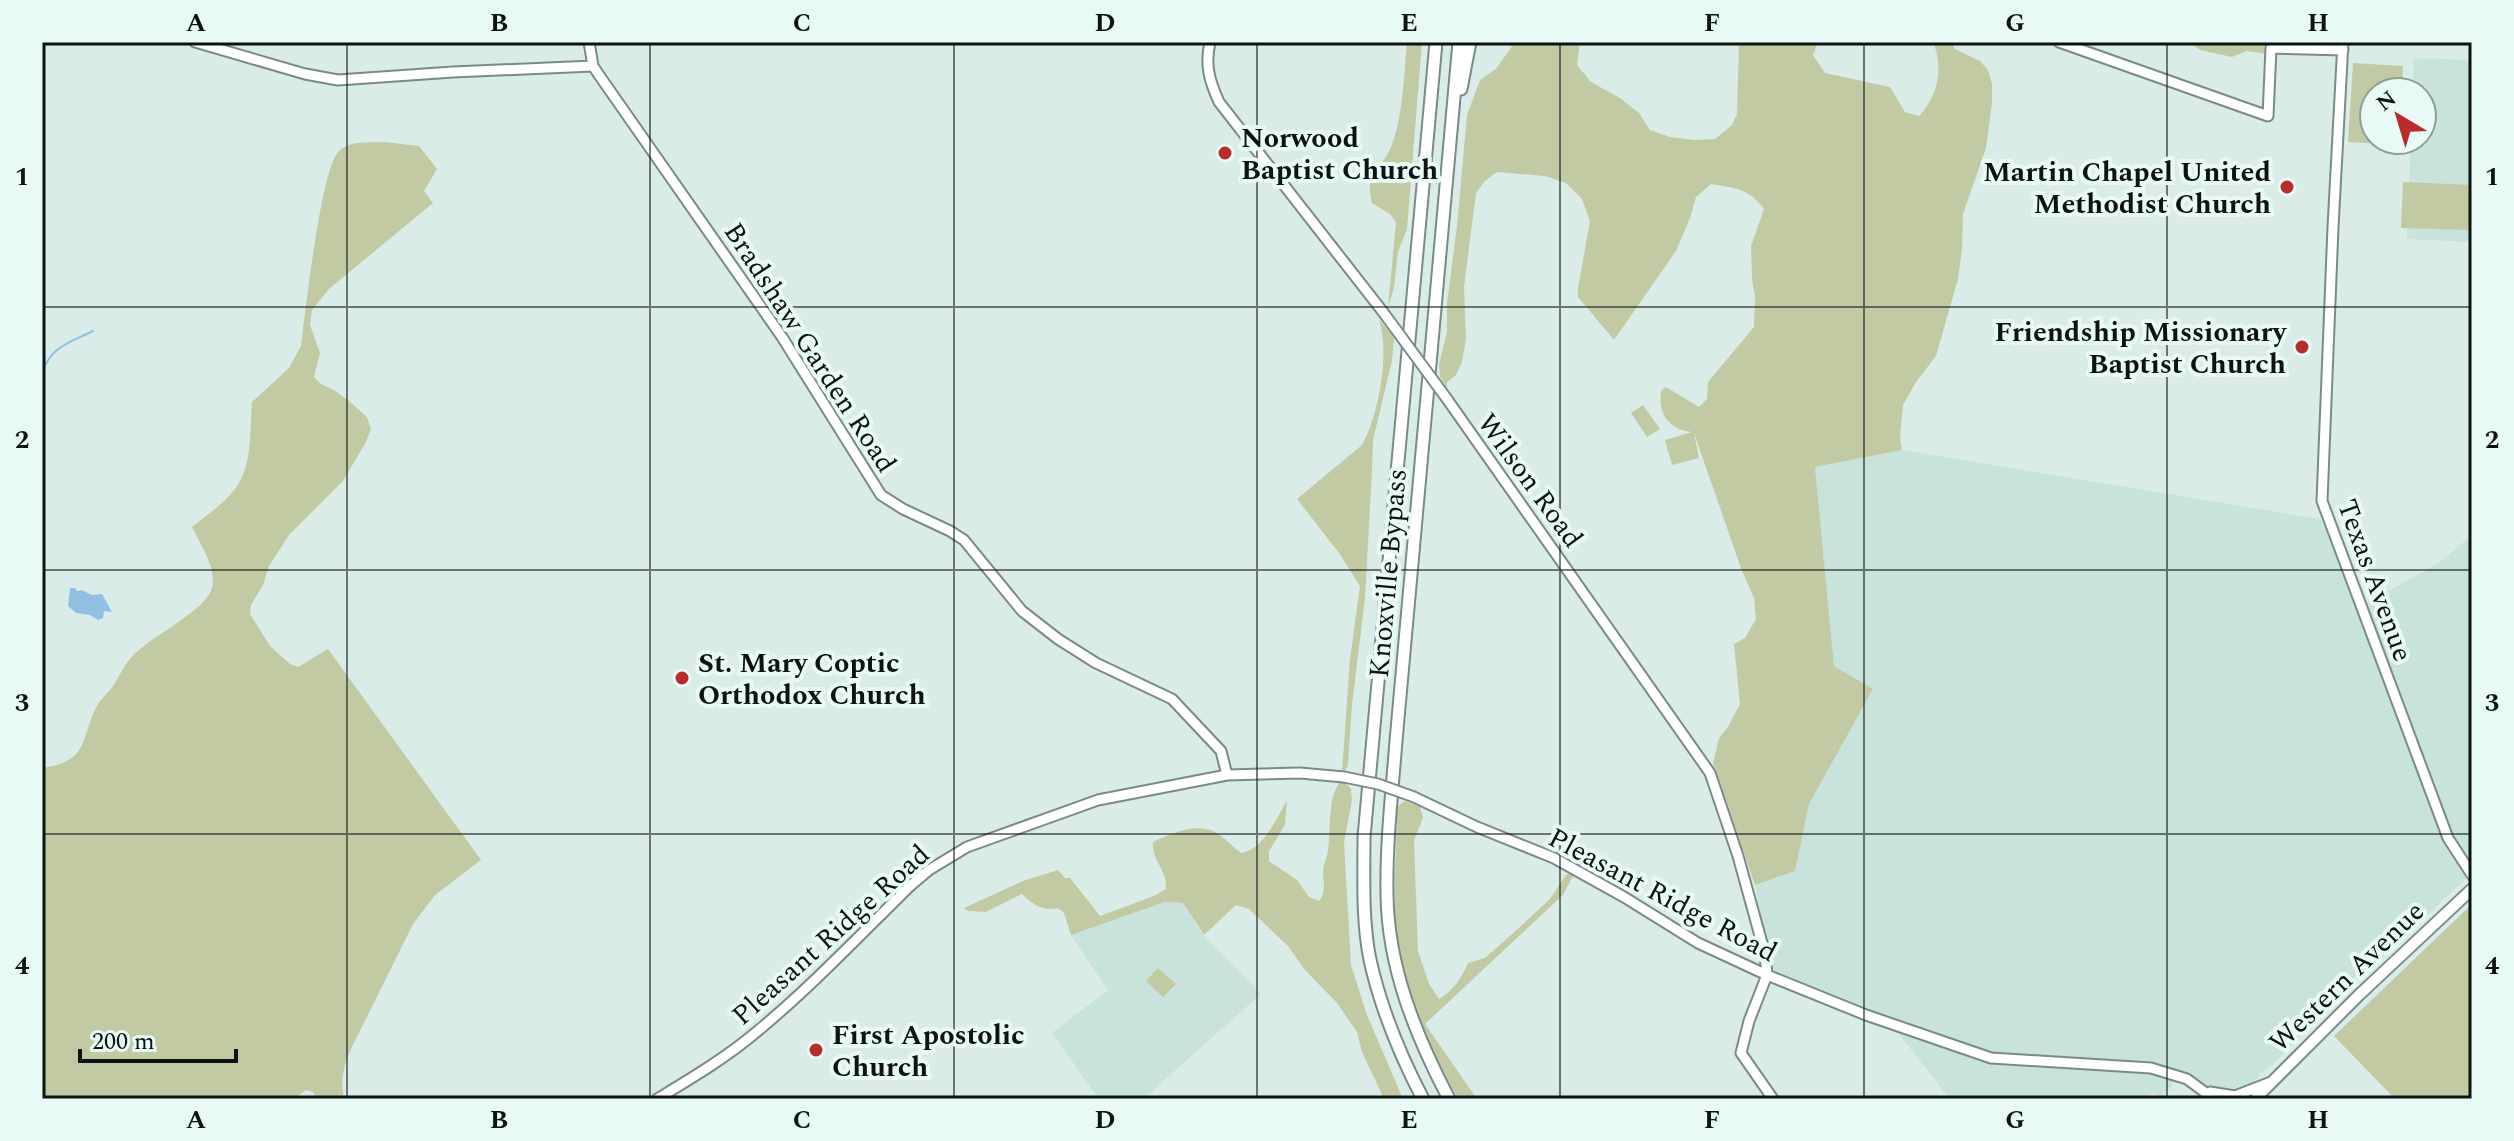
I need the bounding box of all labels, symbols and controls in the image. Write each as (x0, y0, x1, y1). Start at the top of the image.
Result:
text: A (186, 3, 206, 43)
text: B (490, 3, 508, 43)
text: C (793, 3, 811, 43)
text: D (1095, 3, 1115, 43)
text: E (1400, 3, 1418, 43)
text: F (1704, 3, 1720, 43)
text: G (2005, 3, 2025, 43)
text: H (2307, 3, 2329, 43)
north arrow (2358, 76, 2438, 156)
text: N (2369, 83, 2404, 120)
place label: Norwood Baptist Church (1241, 117, 1438, 192)
marker: Norwood Baptist Church (1216, 144, 1234, 162)
place label: Martin Chapel United Methodist Church (1983, 151, 2271, 226)
text: 1 (15, 157, 29, 197)
text: 1 (2485, 157, 2499, 197)
marker: Martin Chapel United Methodist Church (2278, 178, 2296, 196)
street label: Bradshaw Garden Road (712, 214, 907, 482)
place label: Friendship Missionary Baptist Church (1994, 311, 2288, 386)
marker: Friendship Missionary Baptist Church (2293, 338, 2311, 356)
street label: Wilson Road (1466, 404, 1594, 557)
text: 2 (15, 420, 29, 460)
text: 2 (2485, 420, 2499, 460)
street label: Knoxville Bypass (1358, 467, 1419, 680)
street label: Texas Avenue (2325, 493, 2424, 668)
place label: St. Mary Coptic Orthodox Church (698, 642, 926, 717)
marker: St. Mary Coptic Orthodox Church (673, 669, 691, 687)
text: 3 (15, 683, 29, 723)
text: 3 (2485, 683, 2499, 723)
street label: Pleasant Ridge Road (1540, 817, 1785, 974)
street label: Pleasant Ridge Road (722, 834, 940, 1036)
street label: Western Avenue (2259, 891, 2435, 1063)
text: 4 (15, 946, 30, 986)
text: 4 (2485, 946, 2500, 986)
scale bar (80, 1013, 236, 1063)
place label: First Apostolic Church (832, 1014, 1025, 1089)
text: 200 m (92, 1024, 155, 1060)
marker: First Apostolic Church (807, 1041, 825, 1059)
text: A (186, 1100, 206, 1140)
text: B (490, 1100, 508, 1140)
text: C (793, 1100, 811, 1140)
text: D (1095, 1100, 1115, 1140)
text: E (1400, 1100, 1418, 1140)
text: F (1704, 1100, 1720, 1140)
text: G (2005, 1100, 2025, 1140)
text: H (2307, 1100, 2329, 1140)

